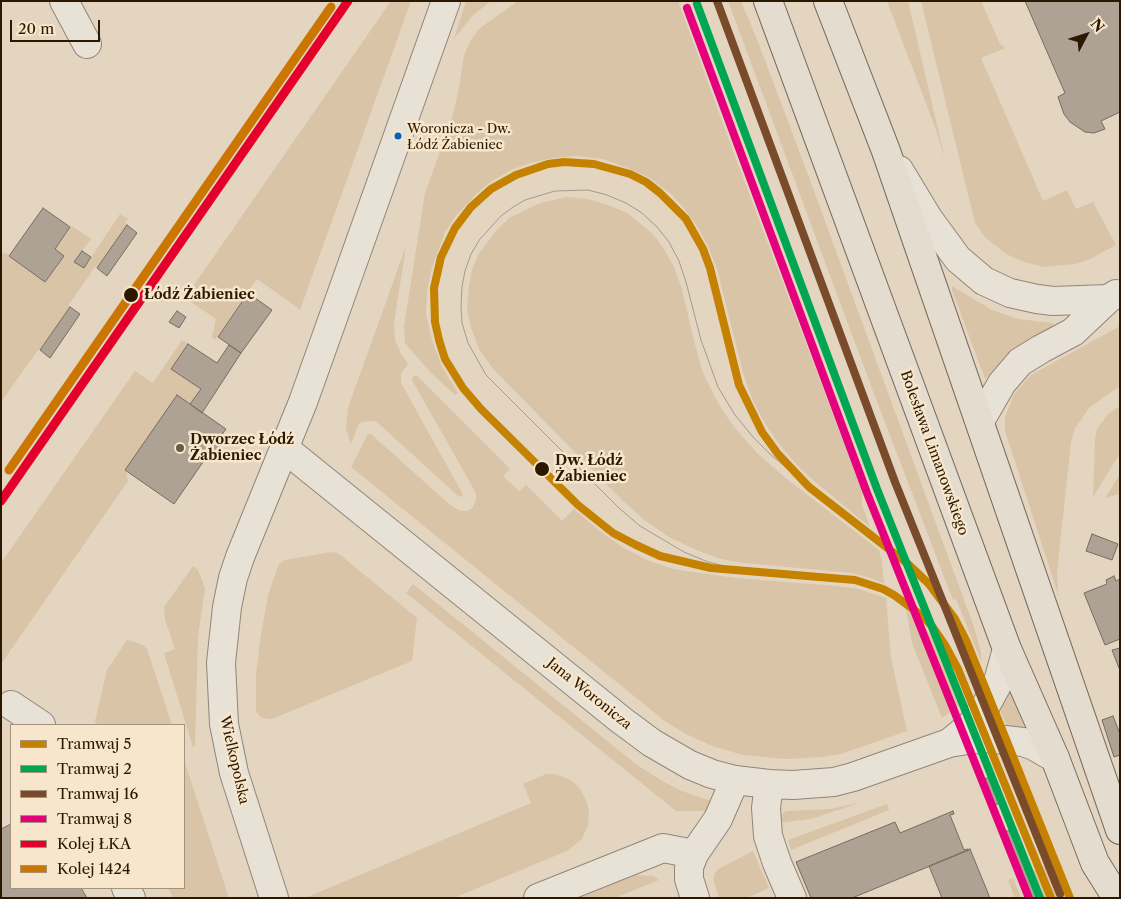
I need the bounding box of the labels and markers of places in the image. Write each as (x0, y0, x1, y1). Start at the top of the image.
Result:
place label: Woronicza - Dw. Łódź Żabieniec (407, 121, 511, 152)
marker: Woronicza - Dw. Łódź Żabieniec (393, 131, 403, 141)
marker: Łódź Żabieniec (122, 286, 140, 304)
place label: Łódź Żabieniec (144, 287, 255, 303)
place label: Dworzec Łódź Żabieniec (190, 432, 294, 464)
marker: Dworzec Łódź Żabieniec (174, 442, 186, 454)
place label: Dw. Łódź Żabieniec (555, 453, 626, 486)
marker: Dw. Łódź Żabieniec (533, 460, 551, 478)

